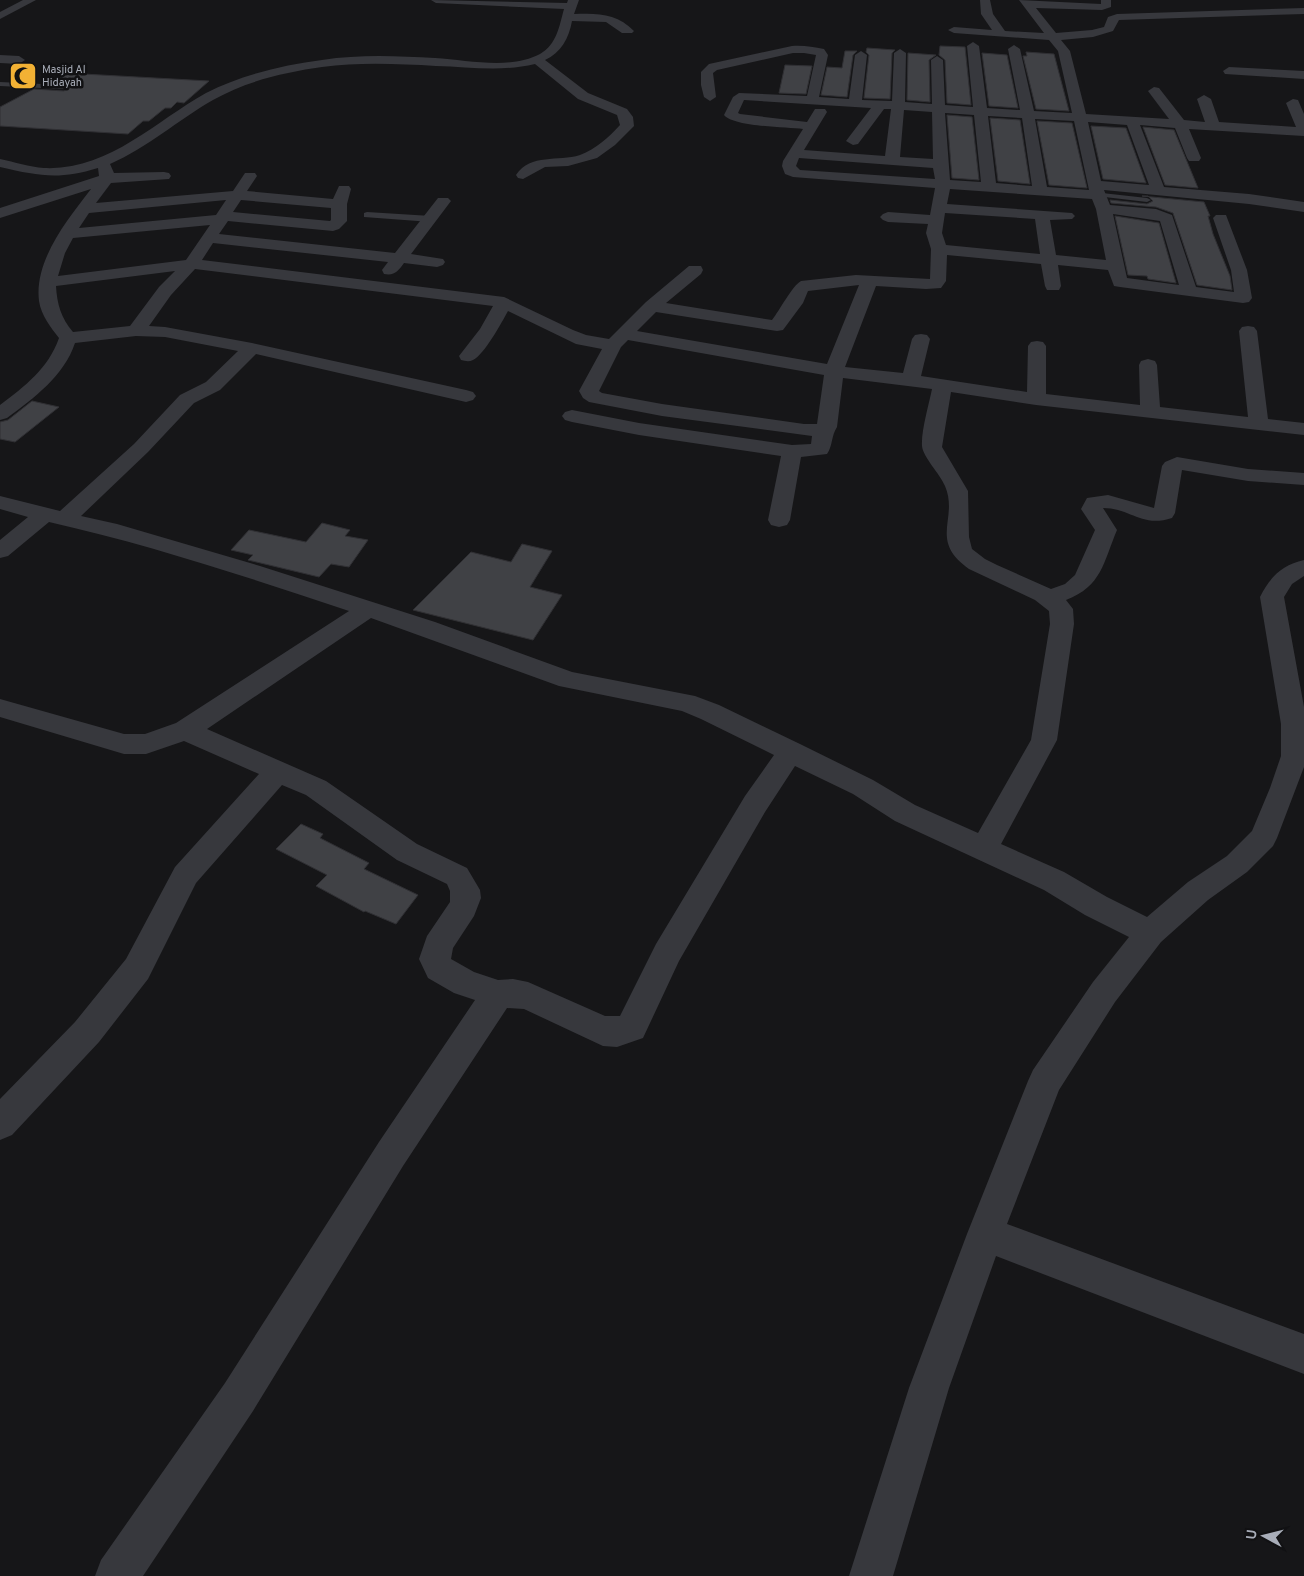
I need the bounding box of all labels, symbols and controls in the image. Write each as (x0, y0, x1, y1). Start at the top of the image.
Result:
mosque icon: Masjid Al Hidayah (8, 61, 38, 91)
place label: Masjid Al Hidayah (42, 63, 86, 90)
north arrow (1239, 1511, 1289, 1561)
text: U (1244, 1529, 1262, 1541)

